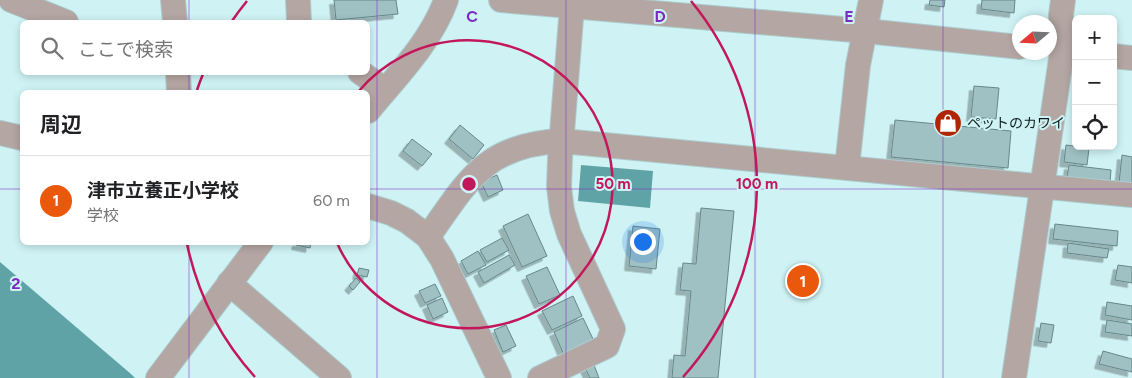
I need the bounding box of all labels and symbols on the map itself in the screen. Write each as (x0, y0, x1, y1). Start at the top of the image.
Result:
text: C (466, 7, 478, 26)
text: D (654, 7, 666, 26)
text: E (844, 7, 854, 26)
north arrow (1012, 15, 1057, 60)
shop icon: ペットのカワイ (933, 108, 963, 138)
place label: ペットのカワイ (967, 115, 1065, 132)
centre of rings (460, 175, 478, 193)
text: 50 m (595, 175, 631, 193)
text: 100 m (736, 175, 778, 193)
your location (630, 229, 656, 255)
pin: 1 (787, 262, 819, 300)
text: 2 (11, 274, 21, 293)

